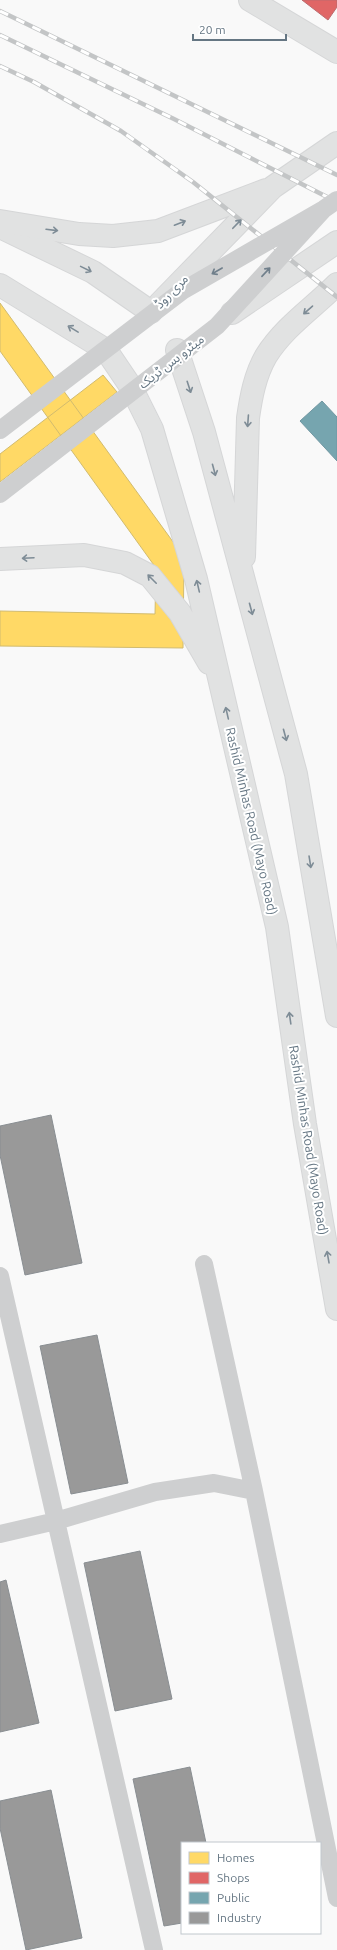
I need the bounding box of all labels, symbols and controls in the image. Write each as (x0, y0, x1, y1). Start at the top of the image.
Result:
scale bar (193, 16, 286, 42)
text: 20 m (199, 23, 226, 36)
one-way arrow (174, 218, 186, 226)
one-way arrow (232, 219, 242, 229)
one-way arrow (45, 226, 58, 234)
one-way arrow (79, 266, 91, 273)
one-way arrow (211, 267, 223, 275)
one-way arrow (261, 267, 271, 277)
street label: مری روڈ (152, 271, 192, 312)
one-way arrow (303, 306, 313, 315)
one-way arrow (67, 325, 79, 333)
street label: میٹرو بس ٹریک (136, 331, 208, 392)
one-way arrow (186, 380, 193, 393)
one-way arrow (245, 414, 252, 427)
one-way arrow (211, 463, 218, 476)
one-way arrow (22, 554, 35, 561)
one-way arrow (147, 574, 157, 584)
one-way arrow (194, 580, 201, 593)
one-way arrow (248, 602, 255, 615)
one-way arrow (223, 707, 231, 720)
street label: Rashid Minhas Road (Mayo Road) (223, 726, 280, 916)
one-way arrow (282, 728, 289, 741)
one-way arrow (306, 855, 314, 868)
one-way arrow (286, 1012, 294, 1025)
street label: Rashid Minhas Road (Mayo Road) (286, 1044, 331, 1236)
one-way arrow (324, 1251, 332, 1264)
legend (181, 1842, 321, 1934)
text: Homes (217, 1851, 255, 1864)
text: Shops (217, 1871, 249, 1884)
text: Public (217, 1891, 250, 1904)
text: Industry (217, 1911, 262, 1924)

